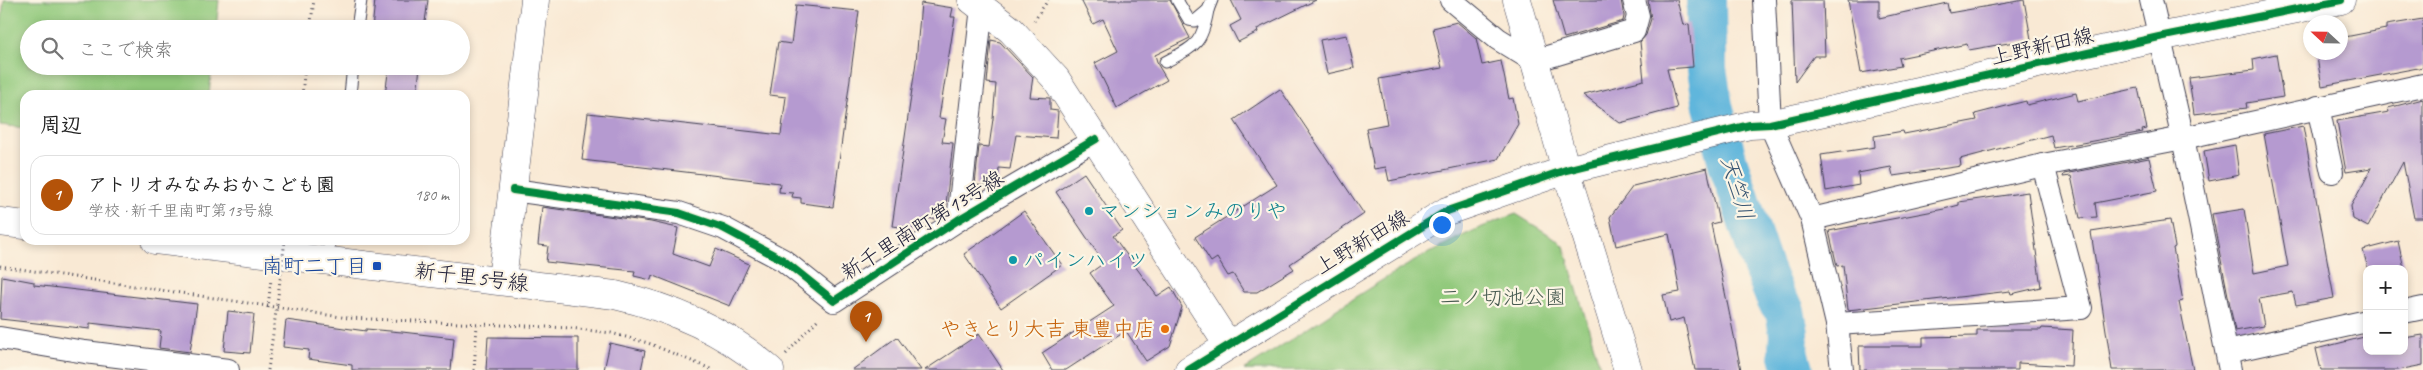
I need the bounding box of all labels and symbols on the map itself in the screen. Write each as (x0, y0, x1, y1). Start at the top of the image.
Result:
north arrow (2303, 15, 2348, 60)
street label: 上野新田線 (1988, 22, 2096, 70)
water label: 天竺川 (1714, 153, 1760, 224)
street label: 新千里南町第13号線 (836, 164, 1008, 286)
place label: マンションみのりや (1099, 198, 1287, 224)
street label: 上野新田線 (1310, 204, 1414, 280)
marker: マンションみのりや (1083, 205, 1095, 217)
your location (1429, 212, 1455, 238)
place label: パインハイツ (1023, 247, 1148, 273)
place label: 南町二丁目 (262, 253, 367, 279)
marker: パインハイツ (1007, 254, 1019, 266)
street label: 新千里5号線 (414, 257, 530, 297)
marker: 南町二丁目 (371, 260, 383, 272)
park label: 二ノ切池公園 (1440, 284, 1566, 310)
pin: 1 (850, 301, 882, 342)
place label: やきとり大吉 東豊中店 (940, 316, 1155, 342)
marker: やきとり大吉 東豊中店 (1159, 323, 1171, 335)

